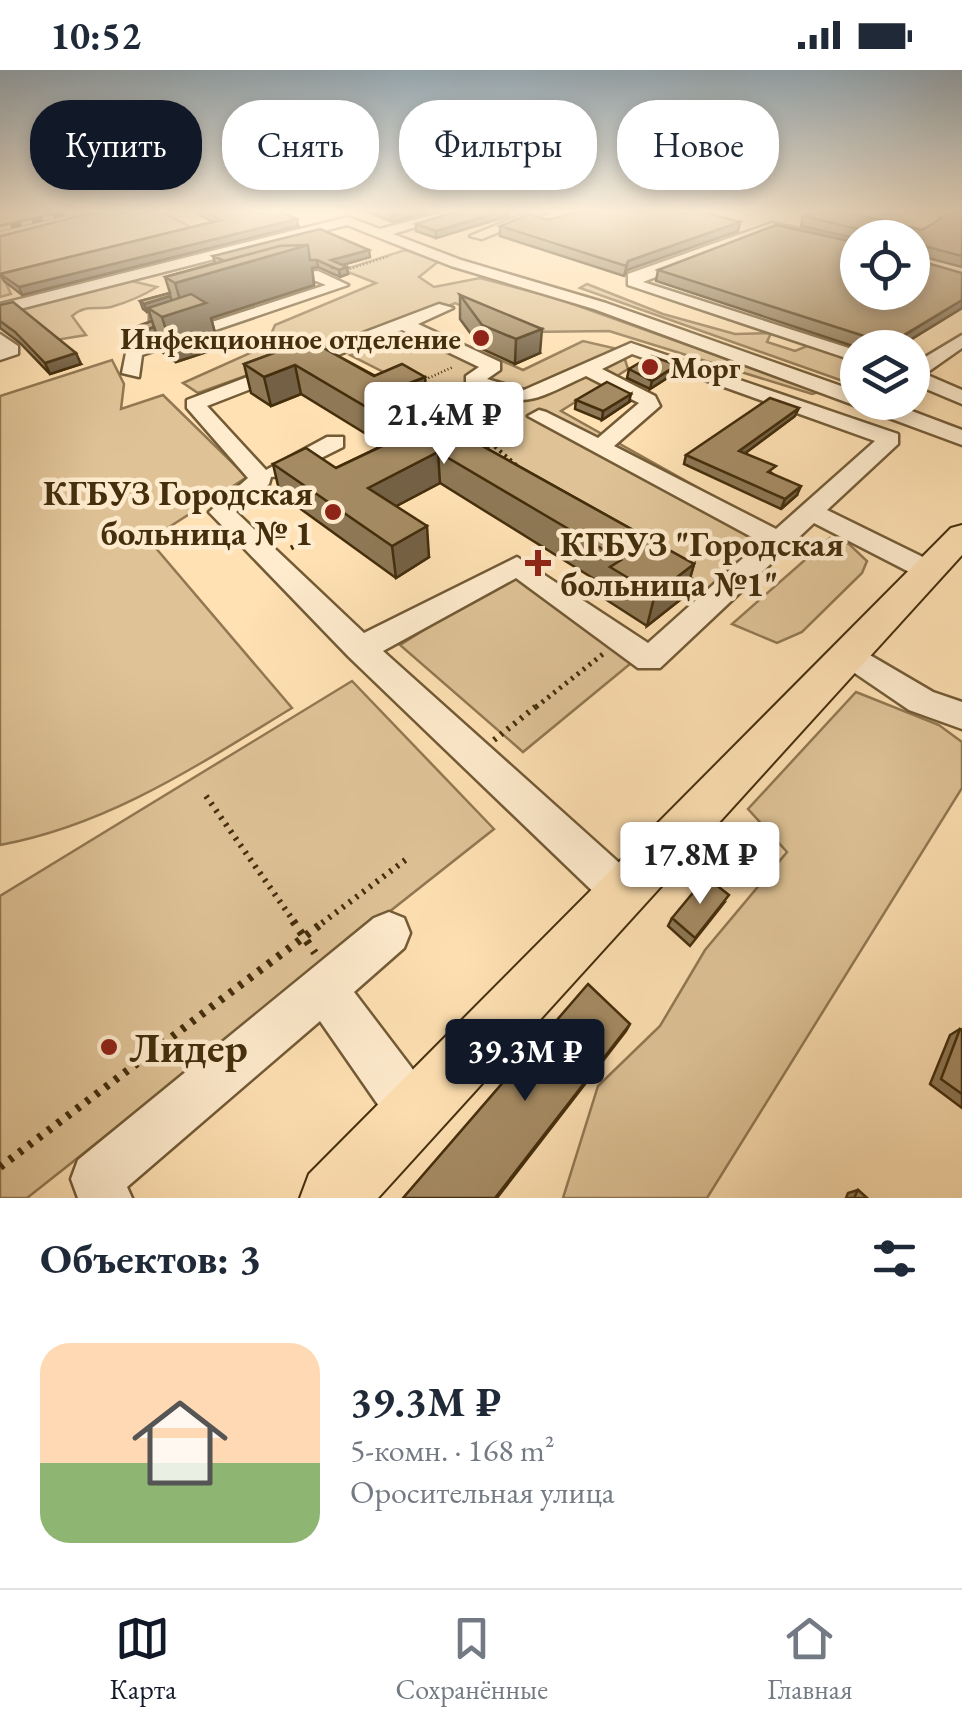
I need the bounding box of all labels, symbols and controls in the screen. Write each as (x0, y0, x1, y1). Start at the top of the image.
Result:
text: 10:52 (50, 11, 141, 60)
chip: Купить (30, 100, 202, 190)
chip: Снять (222, 100, 379, 190)
chip: Фильтры (399, 100, 597, 190)
chip: Новое (617, 100, 779, 190)
map controls (840, 220, 930, 420)
button: locate (840, 220, 930, 310)
place label: Инфекционное отделение (120, 319, 461, 358)
marker: Инфекционное отделение (470, 327, 492, 349)
button: layers (840, 330, 930, 420)
place label: Морг (670, 348, 741, 387)
marker: Морг (639, 356, 661, 378)
pin: 21.4M ₽ (352, 382, 536, 467)
text: 21.4M ₽ (386, 393, 502, 435)
place label: КГБУЗ Городская больница № 1 (43, 470, 313, 555)
marker: КГБУЗ Городская больница № 1 (322, 501, 344, 523)
place label: КГБУЗ "Городская больница №1" (560, 521, 844, 606)
marker: КГБУЗ "Городская больница №1" (525, 550, 551, 576)
pin: 17.8M ₽ (608, 822, 792, 907)
text: 17.8M ₽ (642, 833, 758, 875)
pin: 39.3M ₽ (433, 1019, 617, 1104)
place label: Лидер (129, 1020, 248, 1075)
text: 39.3M ₽ (467, 1030, 583, 1072)
marker: Лидер (98, 1036, 120, 1058)
text: Объектов: 3 (40, 1231, 261, 1286)
icon: filters (867, 1231, 922, 1286)
text: 39.3M ₽ (350, 1374, 501, 1429)
icon: home (120, 1383, 240, 1503)
text: 5-комн. · 168 m² (350, 1429, 555, 1471)
text: Оросительная улица (350, 1471, 615, 1513)
tab: Карта (110, 1611, 176, 1707)
tab: Сохранённые (395, 1611, 548, 1707)
tab: Главная (767, 1611, 852, 1707)

